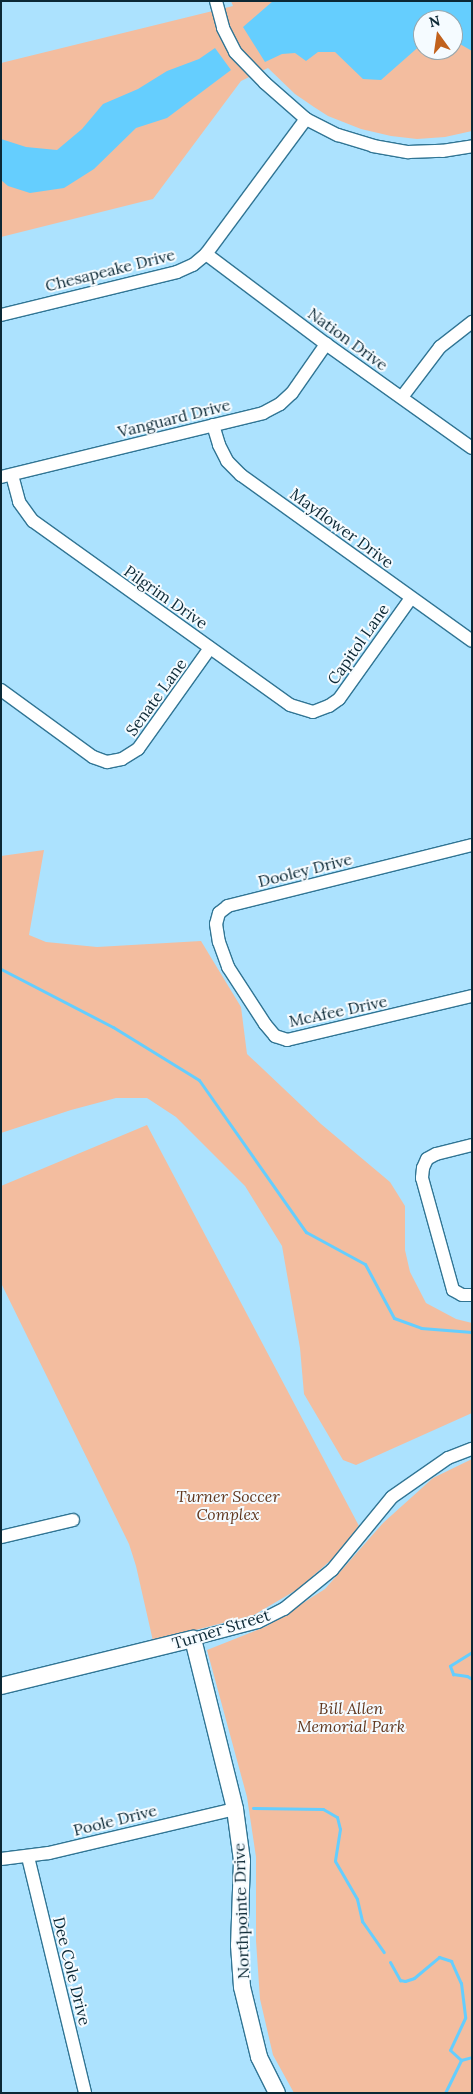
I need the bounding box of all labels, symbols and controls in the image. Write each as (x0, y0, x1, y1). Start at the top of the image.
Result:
north arrow (413, 10, 463, 60)
text: N (427, 11, 442, 31)
street label: Chesapeake Drive (43, 245, 177, 295)
street label: Nation Drive (304, 304, 392, 374)
street label: Vanguard Drive (116, 395, 232, 441)
street label: Mayflower Drive (287, 484, 397, 572)
street label: Pilgrim Drive (121, 561, 211, 633)
street label: Capitol Lane (323, 600, 393, 688)
street label: Senate Lane (122, 655, 190, 739)
street label: Dooley Drive (256, 849, 354, 891)
street label: McAfee Drive (287, 991, 389, 1031)
park label: Turner Soccer Complex (176, 1486, 280, 1524)
street label: Turner Street (170, 1605, 272, 1653)
park label: Bill Allen Memorial Park (297, 1698, 405, 1736)
street label: Poole Drive (71, 1800, 159, 1840)
street label: Northpointe Drive (229, 1843, 253, 1979)
street label: Dee Cole Drive (49, 1915, 95, 2027)

